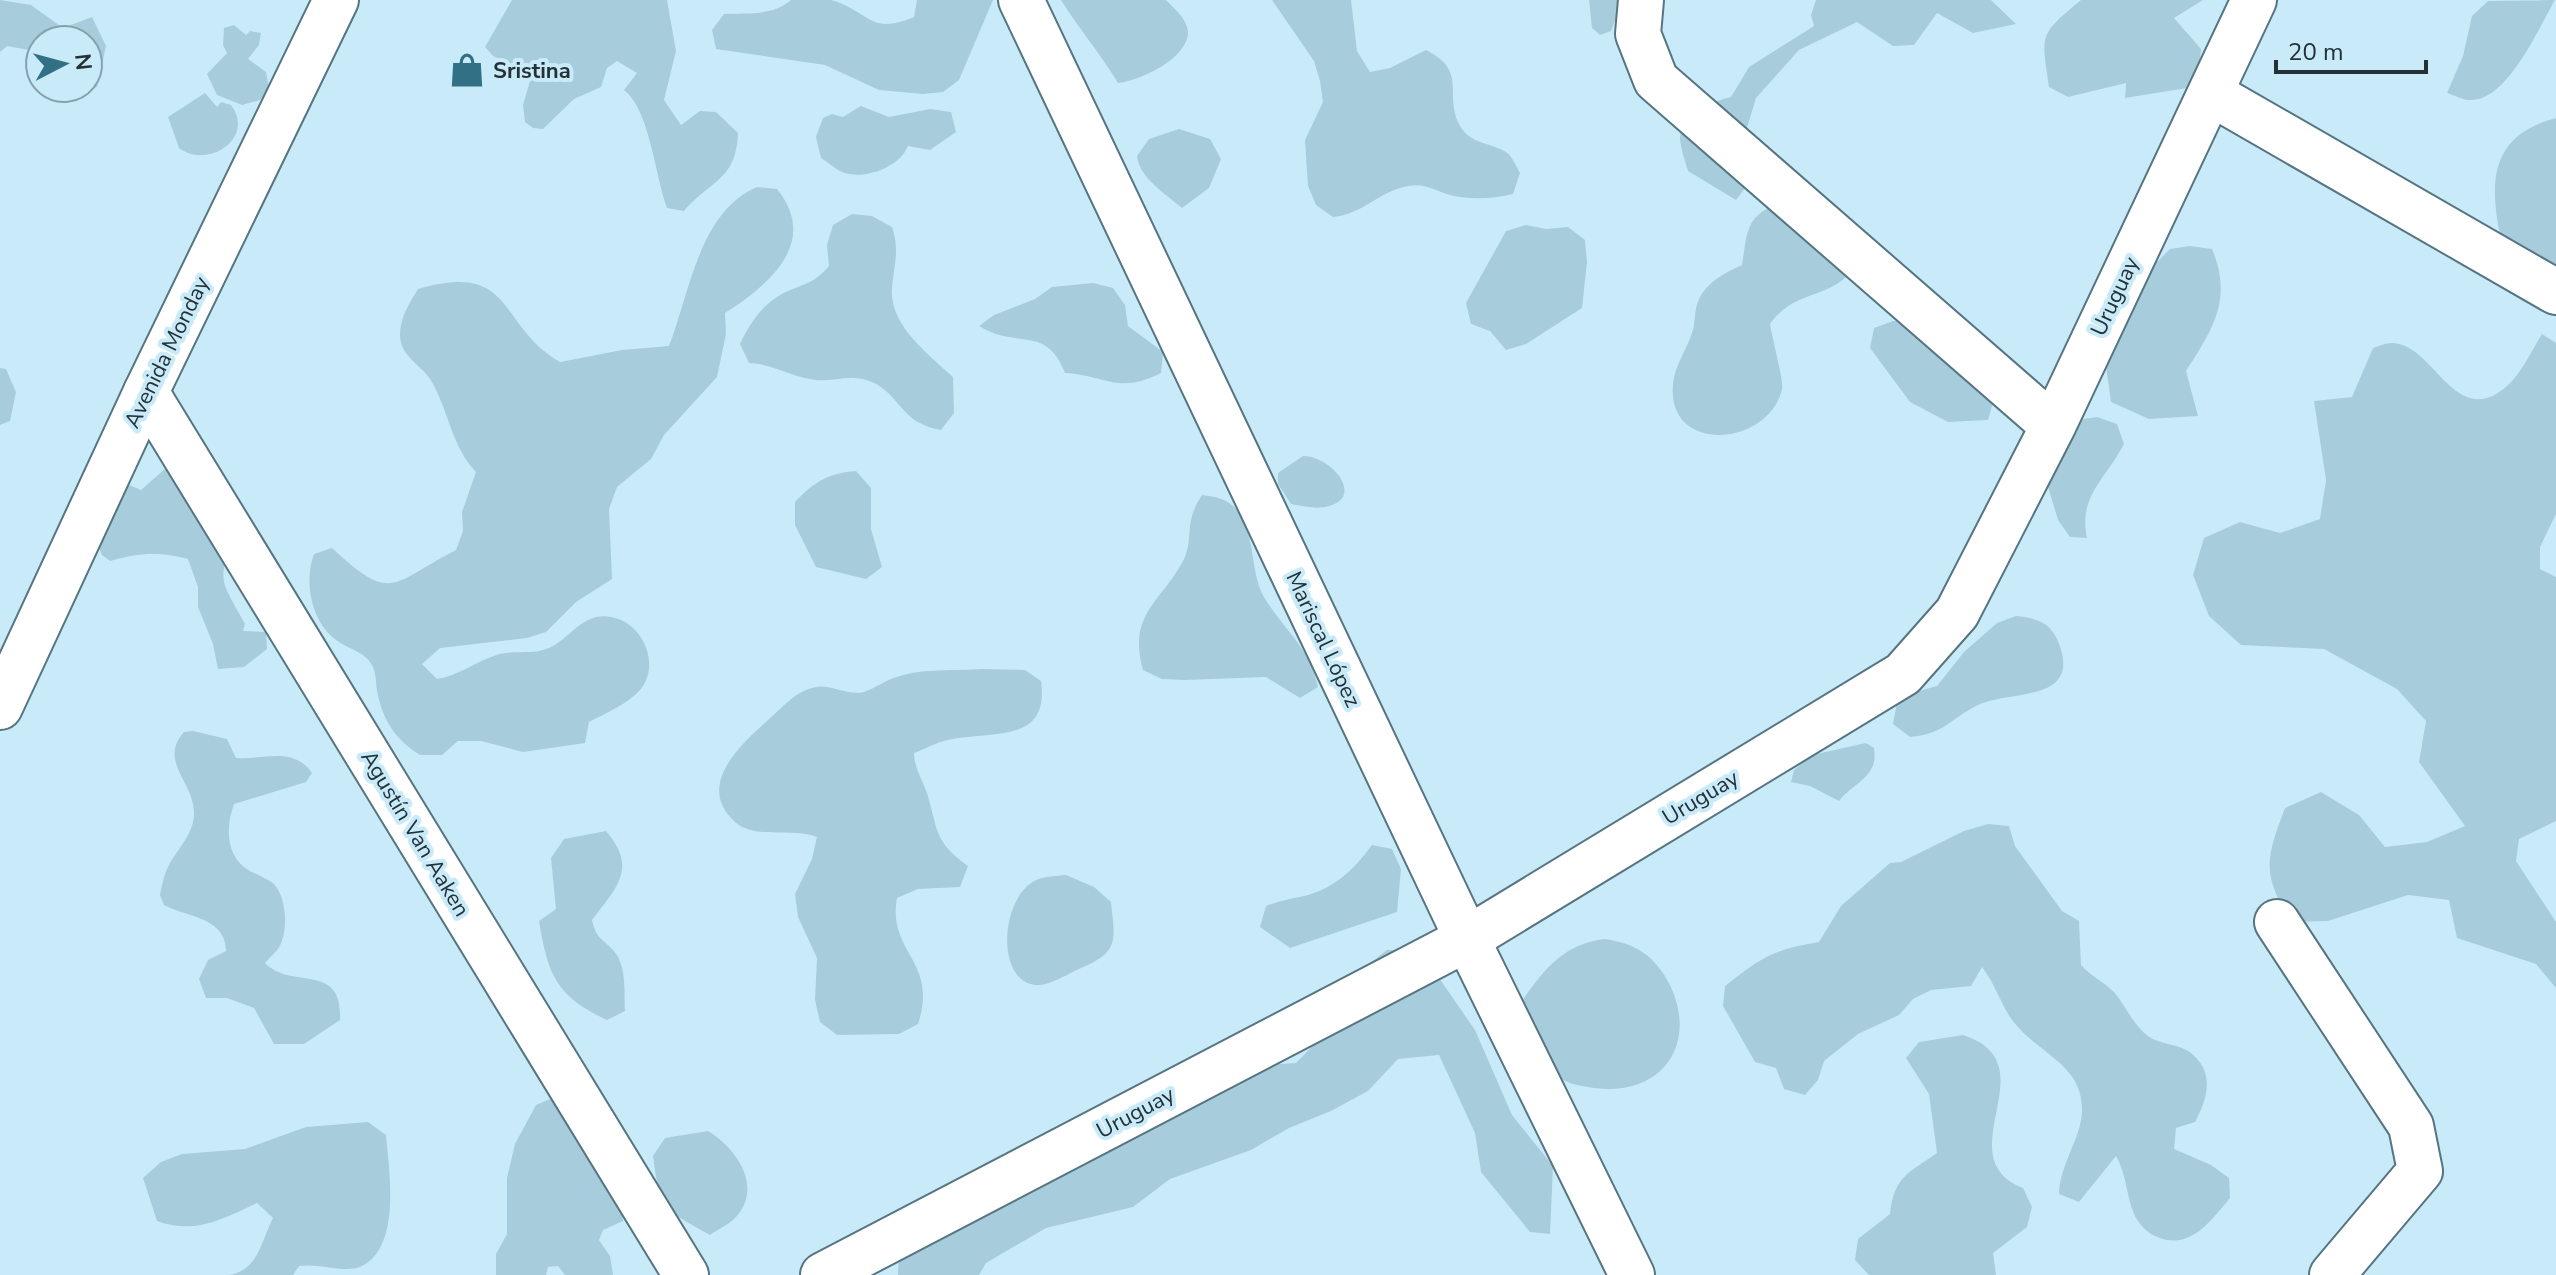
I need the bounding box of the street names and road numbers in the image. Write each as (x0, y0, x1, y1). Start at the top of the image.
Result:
street label: Uruguay (2083, 251, 2147, 341)
street label: Avenida Monday (117, 271, 217, 433)
street label: Mariscal López (1278, 567, 1368, 712)
street label: Agustín Van Aaken (354, 745, 477, 922)
street label: Uruguay (1657, 763, 1745, 832)
street label: Uruguay (1091, 1080, 1180, 1146)

